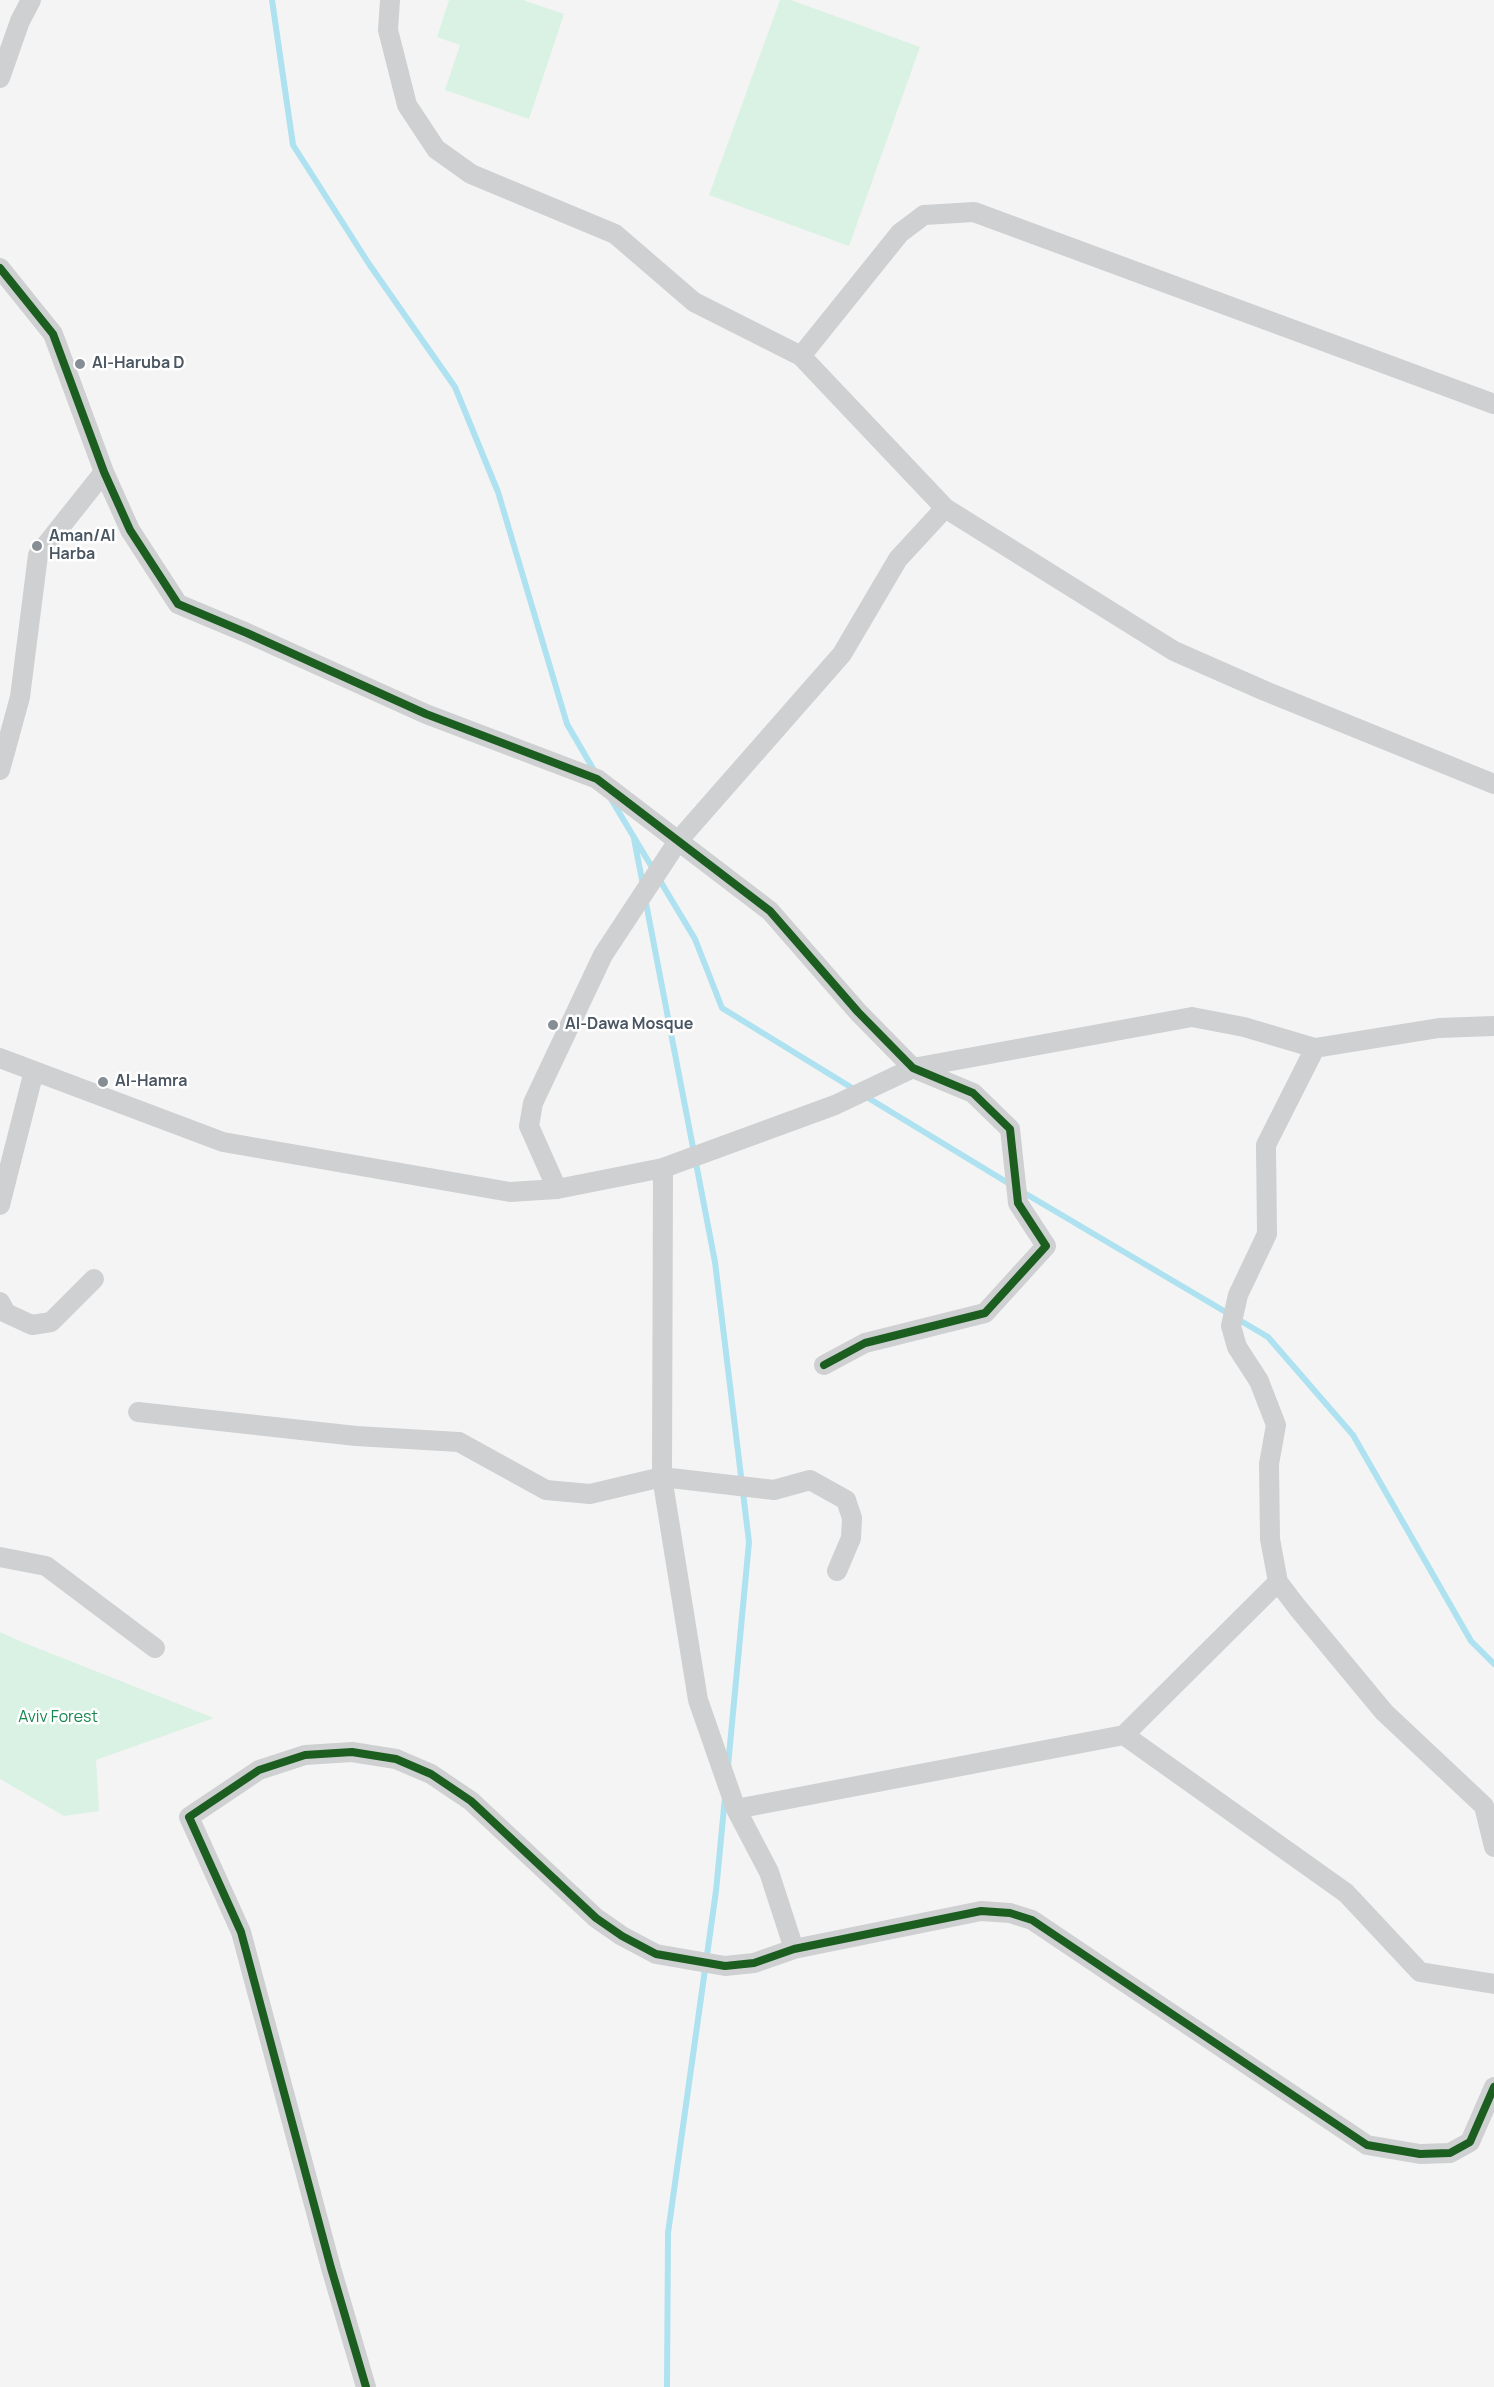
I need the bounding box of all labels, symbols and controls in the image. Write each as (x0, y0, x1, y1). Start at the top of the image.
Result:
place label: Al-Haruba D (92, 354, 185, 374)
marker: Al-Haruba D (73, 357, 87, 371)
place label: Aman/Al Harba (49, 527, 115, 565)
marker: Aman/Al Harba (30, 539, 44, 553)
place label: Al-Dawa Mosque (565, 1015, 693, 1035)
marker: Al-Dawa Mosque (546, 1018, 560, 1032)
place label: Al-Hamra (115, 1072, 187, 1092)
marker: Al-Hamra (96, 1075, 110, 1089)
park label: Aviv Forest (18, 1708, 98, 1728)

